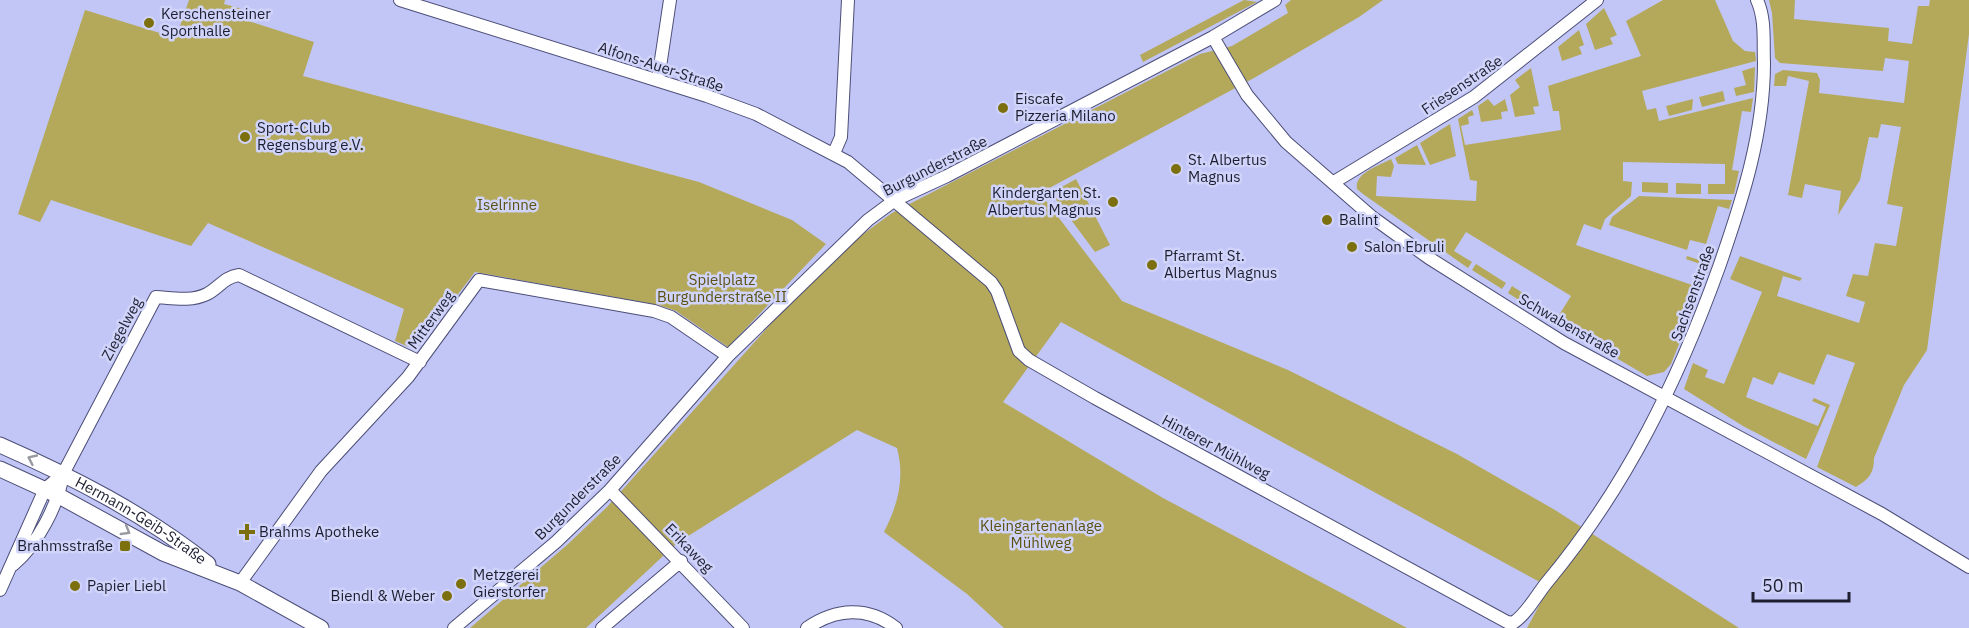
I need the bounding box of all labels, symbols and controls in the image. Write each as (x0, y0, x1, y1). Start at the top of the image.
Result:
place label: Kerschensteiner Sporthalle (161, 4, 271, 40)
marker: Kerschensteiner Sporthalle (142, 16, 156, 30)
street label: Alfons-Auer-Straße (596, 37, 726, 96)
street label: Friesenstraße (1418, 51, 1506, 119)
place label: Eiscafe Pizzeria Milano (1015, 89, 1116, 125)
marker: Eiscafe Pizzeria Milano (996, 101, 1010, 115)
place label: Sport-Club Regensburg e.V. (257, 118, 364, 154)
marker: Sport-Club Regensburg e.V. (238, 130, 252, 144)
street label: Burgunderstraße (879, 131, 990, 200)
place label: St. Albertus Magnus (1188, 150, 1267, 186)
marker: St. Albertus Magnus (1169, 162, 1183, 176)
place label: Kindergarten St. Albertus Magnus (988, 183, 1101, 219)
park label: Iselrinne (477, 195, 537, 214)
marker: Kindergarten St. Albertus Magnus (1106, 195, 1120, 209)
place label: Balint (1339, 210, 1378, 229)
marker: Balint (1320, 213, 1334, 227)
place label: Salon Ebruli (1364, 237, 1445, 256)
marker: Salon Ebruli (1345, 240, 1359, 254)
street label: Sachsenstraße (1666, 242, 1719, 343)
place label: Pfarramt St. Albertus Magnus (1164, 246, 1277, 282)
marker: Pfarramt St. Albertus Magnus (1145, 258, 1159, 272)
park label: Spielplatz Burgunderstraße II (657, 270, 787, 306)
street label: Mitterweg (403, 287, 458, 353)
street label: Schwabenstraße (1515, 289, 1623, 362)
street label: Ziegelweg (97, 294, 146, 363)
street label: Hinterer Mühlweg (1159, 410, 1274, 483)
street label: Burgunderstraße (530, 449, 625, 544)
one-way arrow (27, 454, 38, 466)
street label: Hermann-Geib-Straße (72, 472, 210, 568)
park label: Kleingartenanlage Mühlweg (980, 516, 1102, 552)
street label: Erikaweg (661, 519, 718, 576)
place label: Brahms Apotheke (259, 522, 379, 541)
one-way arrow (120, 524, 130, 535)
marker: Brahms Apotheke (240, 525, 254, 539)
place label: Brahmsstraße (17, 536, 113, 555)
marker: Brahmsstraße (118, 539, 132, 553)
place label: Metzgerei Gierstorfer (473, 565, 546, 601)
scale bar (1753, 565, 1849, 603)
text: 50 m (1762, 574, 1804, 597)
place label: Papier Liebl (87, 576, 166, 595)
marker: Metzgerei Gierstorfer (454, 577, 468, 591)
marker: Papier Liebl (68, 579, 82, 593)
place label: Biendl & Weber (331, 586, 435, 605)
marker: Biendl & Weber (440, 589, 454, 603)

